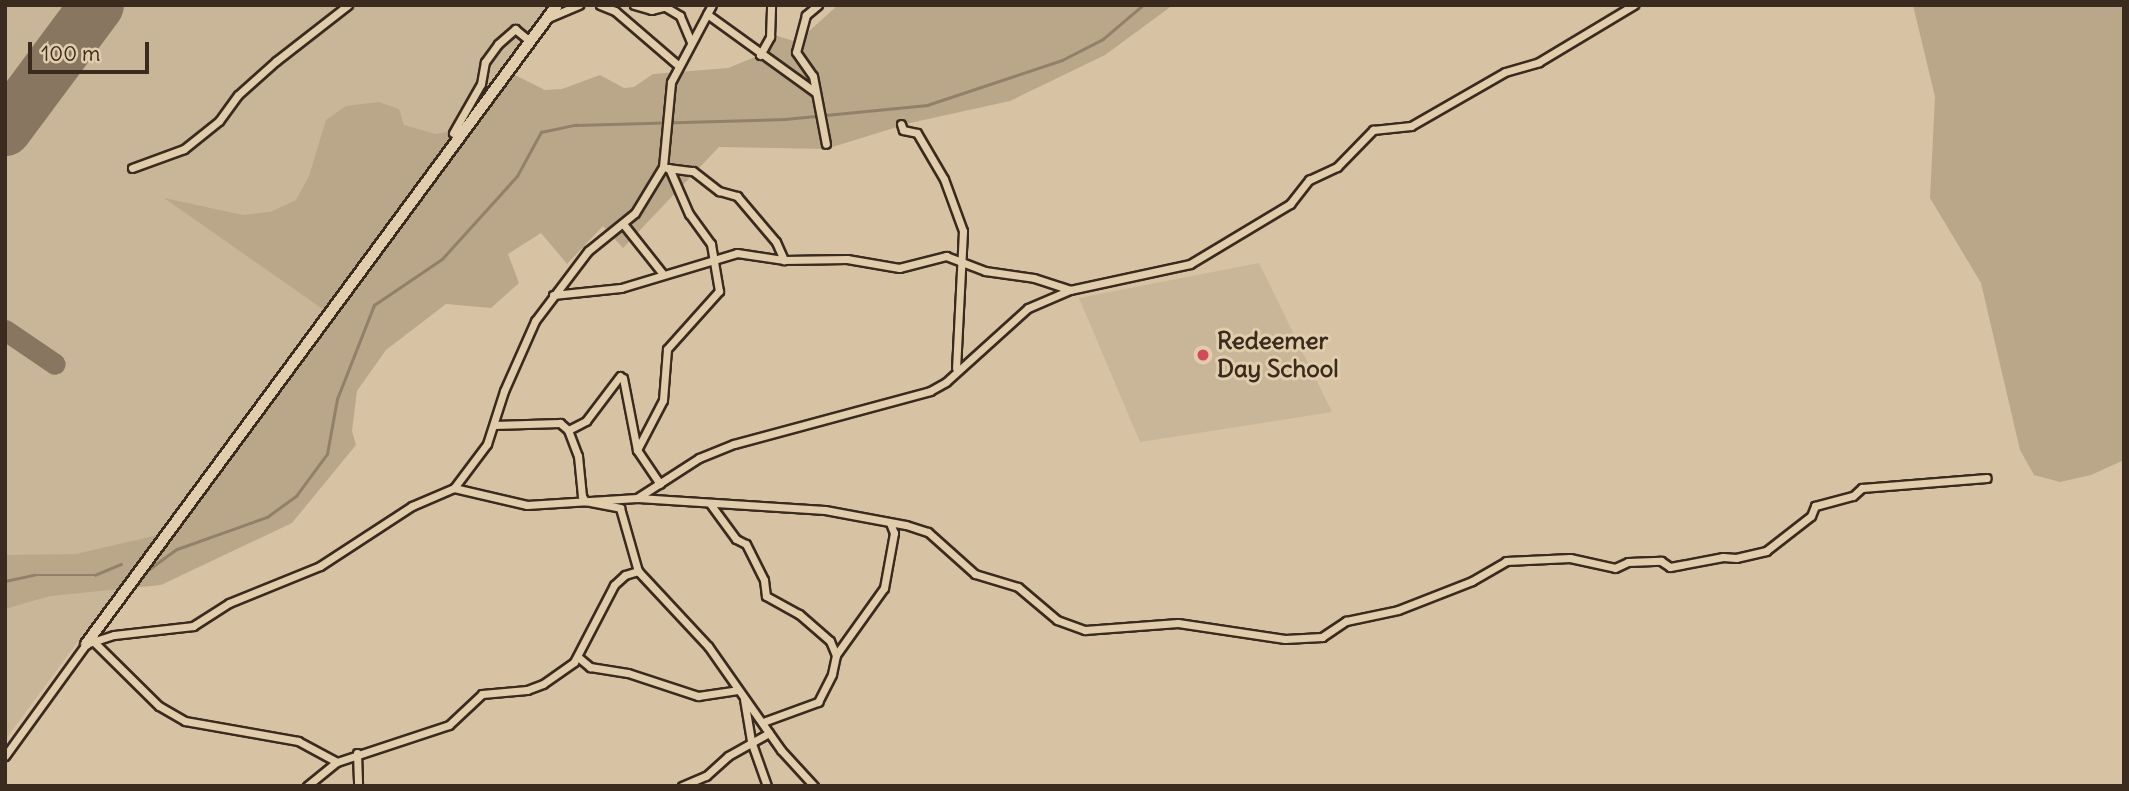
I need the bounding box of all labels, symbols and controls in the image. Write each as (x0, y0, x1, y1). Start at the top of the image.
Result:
scale bar (32, 28, 152, 72)
text: 100 m (41, 40, 100, 67)
place label: Redeemer Day School (1217, 327, 1339, 383)
marker: Redeemer Day School (1195, 347, 1211, 363)

